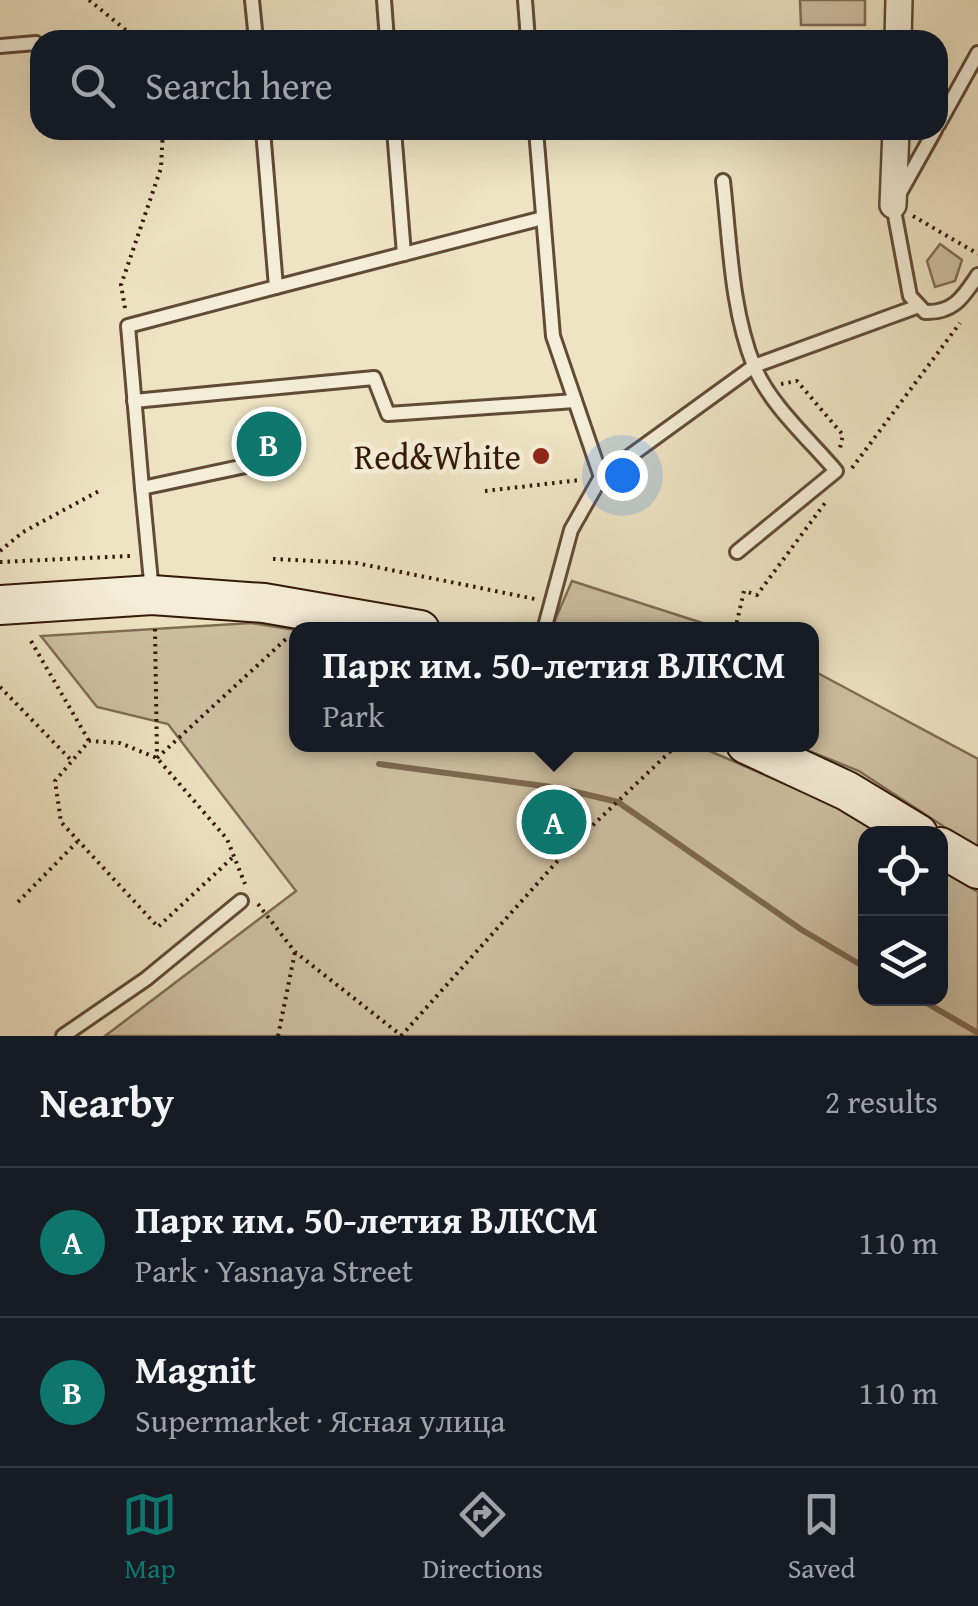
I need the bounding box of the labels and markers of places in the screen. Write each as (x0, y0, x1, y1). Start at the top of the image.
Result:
pin: B (236, 406, 302, 482)
place label: Red&White (354, 431, 521, 482)
marker: Red&White (530, 445, 552, 467)
pin: A (522, 784, 586, 860)

